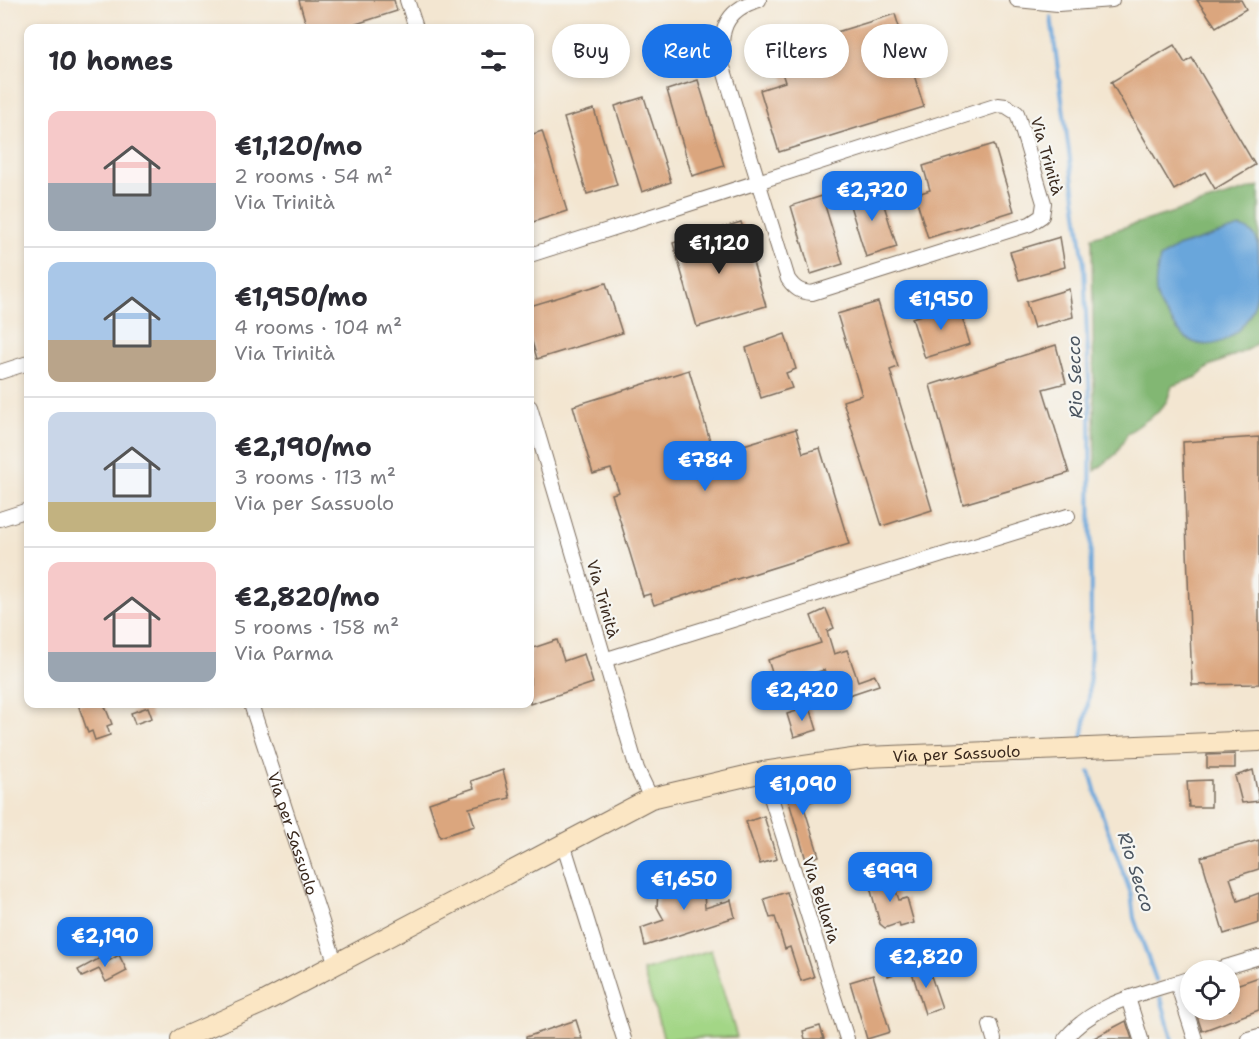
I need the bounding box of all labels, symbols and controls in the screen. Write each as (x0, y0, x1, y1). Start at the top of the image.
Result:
chip: Buy (552, 24, 630, 78)
chip: Rent (642, 24, 732, 78)
chip: Filters (744, 24, 849, 78)
chip: New (861, 24, 948, 78)
text: 10 homes (48, 43, 173, 78)
icon: filters (477, 44, 510, 77)
street label: Via Trinità (1026, 114, 1068, 198)
text: €1,120/mo (234, 128, 363, 163)
icon: home (96, 135, 168, 207)
text: 2 rooms · 54 m² (234, 163, 393, 189)
pin: €2,720 (823, 171, 921, 222)
text: €2,720 (836, 177, 908, 203)
text: Via Trinità (234, 189, 335, 215)
pin: €1,120 (670, 224, 768, 275)
text: €1,120 (688, 230, 750, 256)
text: €1,950/mo (234, 279, 368, 314)
pin: €1,950 (892, 280, 990, 331)
icon: home (96, 286, 168, 358)
text: €1,950 (909, 286, 973, 312)
text: 4 rooms · 104 m² (234, 314, 402, 340)
water label: Rio Secco (1062, 335, 1088, 419)
text: Via Trinità (234, 340, 335, 366)
text: €2,190/mo (234, 429, 372, 464)
icon: home (96, 436, 168, 508)
pin: €784 (669, 441, 741, 492)
text: €784 (678, 447, 733, 473)
text: 3 rooms · 113 m² (234, 464, 396, 490)
text: Via per Sassuolo (234, 490, 394, 516)
street label: Via Trinità (582, 557, 624, 641)
text: €2,820/mo (234, 579, 380, 614)
icon: home (96, 586, 168, 658)
text: 5 rooms · 158 m² (234, 614, 399, 640)
text: Via Parma (234, 640, 333, 666)
pin: €2,420 (753, 671, 851, 722)
text: €2,420 (766, 677, 838, 703)
street label: Via per Sassuolo (892, 740, 1021, 766)
pin: €1,090 (754, 765, 852, 816)
street label: Via per Sassuolo (263, 769, 323, 898)
text: €1,090 (769, 771, 837, 797)
water label: Rio Secco (1112, 829, 1160, 915)
pin: €999 (854, 852, 926, 903)
street label: Via Bellaria (797, 854, 845, 946)
text: €999 (862, 858, 918, 884)
pin: €1,650 (635, 860, 733, 911)
text: €1,650 (651, 866, 717, 892)
pin: €2,190 (56, 917, 154, 968)
text: €2,190 (71, 923, 139, 949)
pin: €2,820 (877, 938, 975, 989)
text: €2,820 (889, 944, 963, 970)
map controls (1180, 960, 1240, 1020)
button: locate (1180, 960, 1240, 1020)

